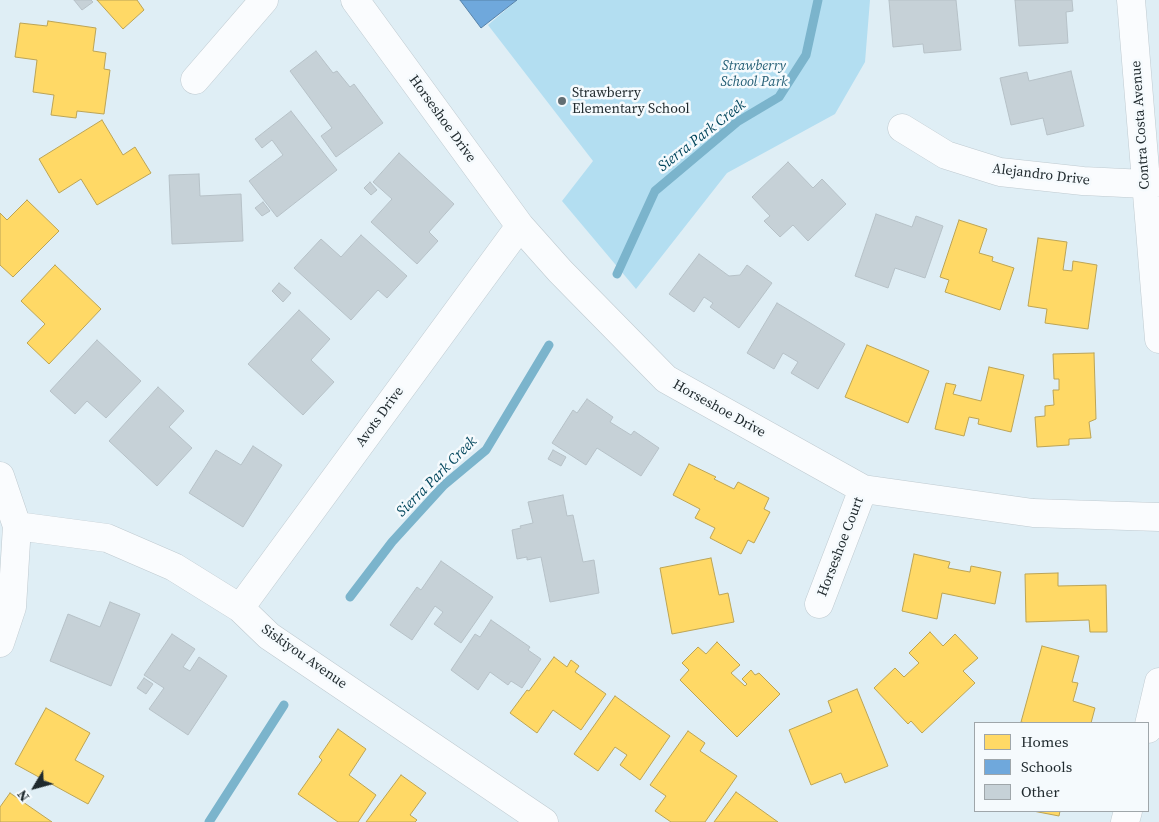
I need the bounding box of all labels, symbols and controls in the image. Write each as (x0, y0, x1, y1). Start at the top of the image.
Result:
park label: Strawberry School Park (720, 58, 788, 90)
street label: Contra Costa Avenue (1128, 60, 1154, 190)
street label: Horseshoe Drive (405, 72, 479, 166)
place label: Strawberry Elementary School (572, 85, 690, 118)
marker: Strawberry Elementary School (556, 95, 568, 107)
water label: Sierra Park Creek (655, 96, 749, 176)
street label: Alejandro Drive (991, 161, 1091, 189)
street label: Horseshoe Drive (670, 377, 768, 441)
street label: Avots Drive (353, 384, 407, 450)
water label: Sierra Park Creek (393, 433, 481, 521)
street label: Horseshoe Court (814, 495, 868, 599)
street label: Siskiyou Avenue (258, 621, 350, 693)
legend (974, 722, 1149, 812)
text: Homes (1021, 731, 1068, 752)
text: Schools (1021, 756, 1072, 777)
north arrow (10, 762, 60, 812)
text: Other (1021, 781, 1060, 802)
text: N (12, 786, 34, 806)

